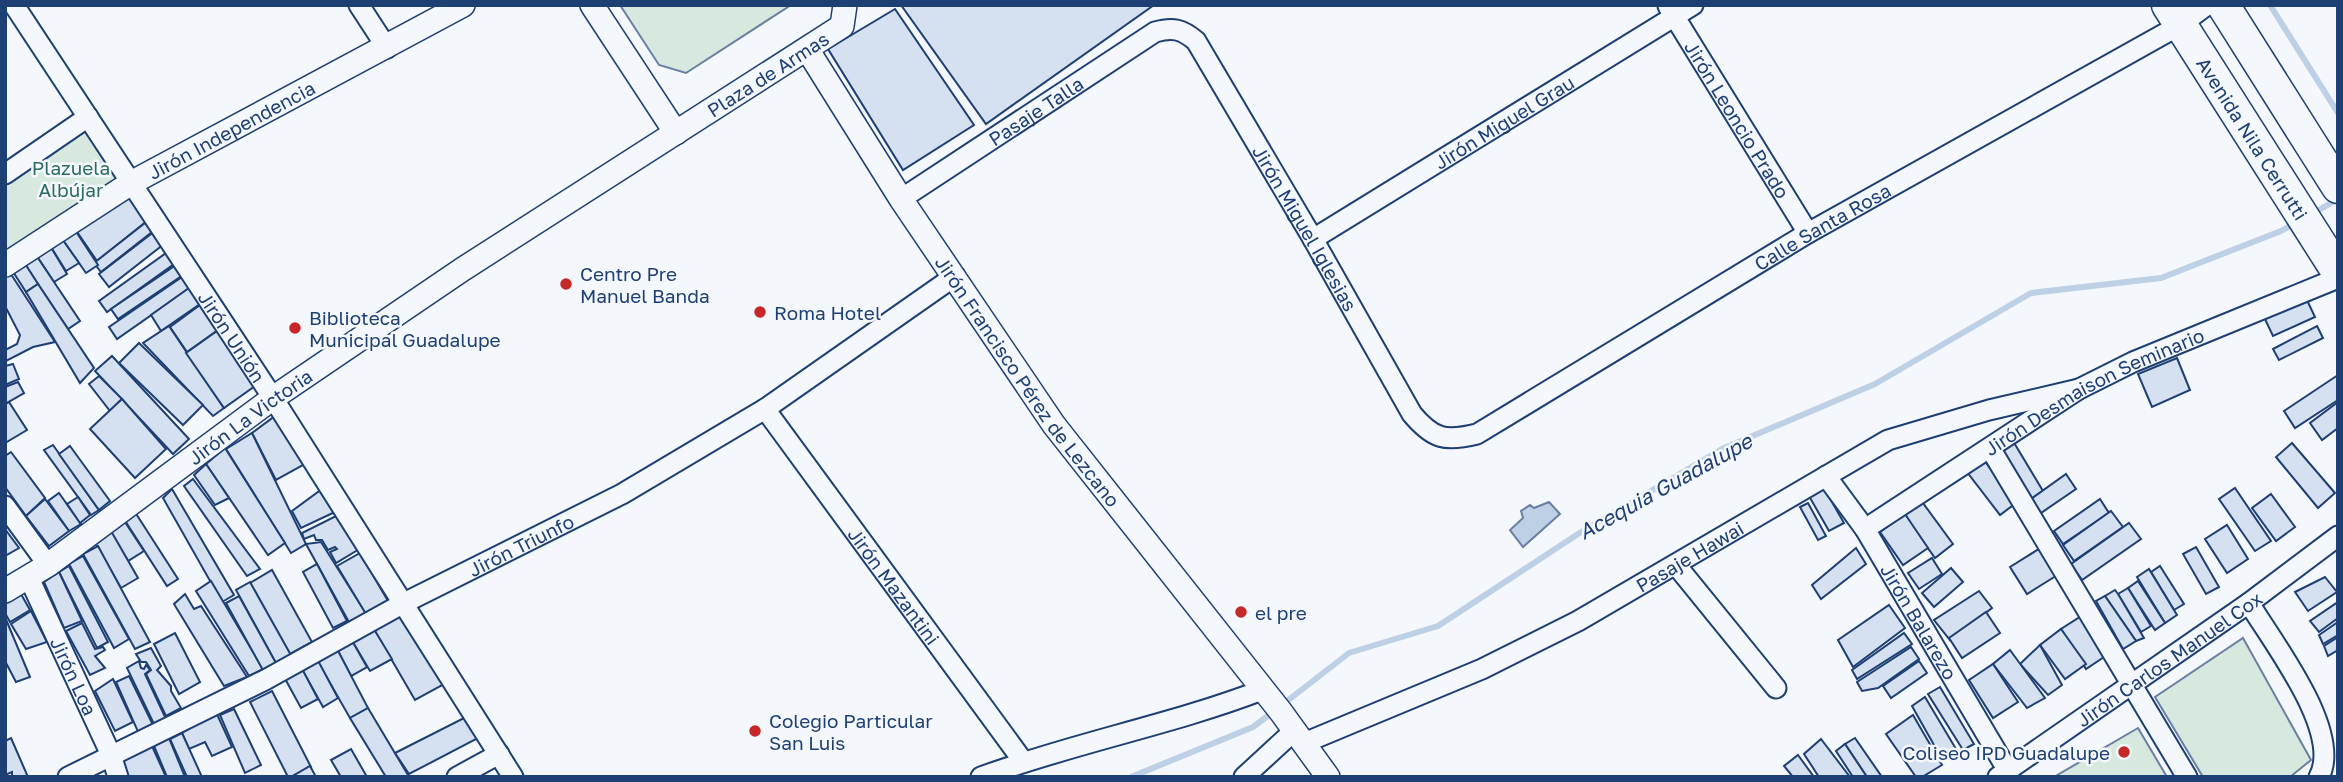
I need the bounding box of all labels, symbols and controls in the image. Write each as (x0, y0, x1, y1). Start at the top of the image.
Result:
street label: Plaza de Armas (703, 26, 833, 121)
street label: Jirón Leoncio Prado (1681, 36, 1795, 202)
street label: Avenida Nila Cerrutti (2193, 53, 2313, 224)
street label: Jirón Miguel Grau (1430, 70, 1578, 173)
street label: Pasaje Talla (984, 71, 1087, 150)
street label: Jirón Independencia (144, 75, 319, 183)
street label: Jirón Miguel Iglesias (1249, 141, 1363, 315)
park label: Plazuela Albújar (32, 156, 110, 201)
street label: Calle Santa Rosa (1750, 178, 1894, 275)
street label: Jirón Francisco Pérez de Lezcano (931, 251, 1125, 511)
place label: Centro Pre Manuel Banda (580, 262, 710, 307)
marker: Centro Pre Manuel Banda (558, 276, 574, 292)
street label: Jirón Unión (194, 287, 271, 386)
place label: Roma Hotel (774, 301, 881, 324)
marker: Roma Hotel (752, 304, 768, 320)
place label: Biblioteca Municipal Guadalupe (309, 306, 501, 351)
marker: Biblioteca Municipal Guadalupe (287, 320, 303, 336)
street label: Jirón Desmaison Seminario (1980, 323, 2207, 460)
street label: Jirón La Victoria (183, 364, 316, 469)
water label: Acequia Guadalupe (1574, 427, 1758, 545)
street label: Jirón Triunfo (464, 509, 577, 581)
street label: Pasaje Hawai (1631, 516, 1747, 596)
street label: Jirón Mazantini (844, 523, 945, 649)
street label: Jirón Balarezo (1876, 559, 1963, 683)
street label: Jirón Carlos Manuel Cox (2072, 586, 2266, 731)
place label: el pre (1255, 601, 1307, 624)
marker: el pre (1233, 604, 1249, 620)
street label: Jirón Loa (46, 633, 102, 719)
place label: Colegio Particular San Luis (769, 709, 933, 754)
marker: Colegio Particular San Luis (747, 723, 763, 739)
place label: Coliseo IPD Guadalupe (1902, 741, 2110, 764)
marker: Coliseo IPD Guadalupe (2116, 744, 2132, 760)

